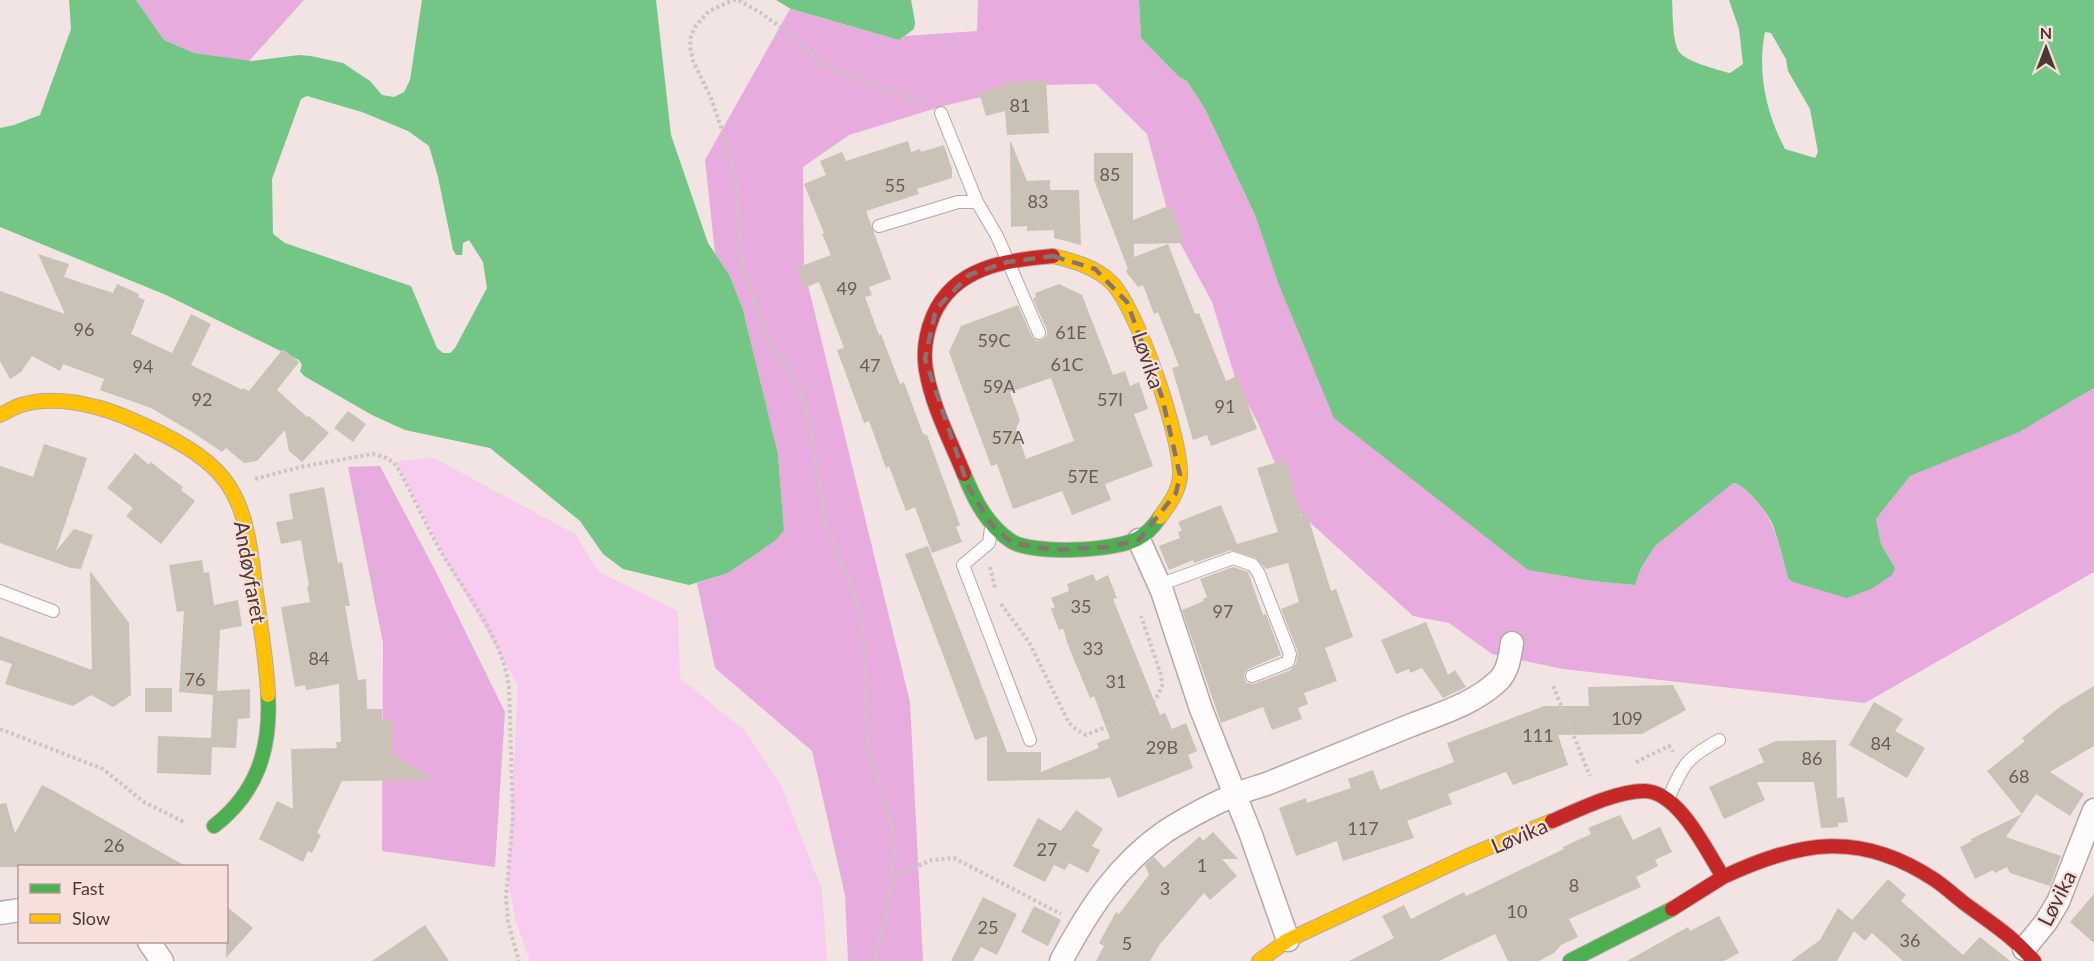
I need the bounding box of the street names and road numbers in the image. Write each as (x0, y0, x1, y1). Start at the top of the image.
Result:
street label: Løvika (1128, 328, 1170, 392)
street label: Andøyfaret (230, 519, 272, 626)
street label: Løvika (1487, 812, 1551, 858)
street label: Løvika (2032, 866, 2080, 930)

